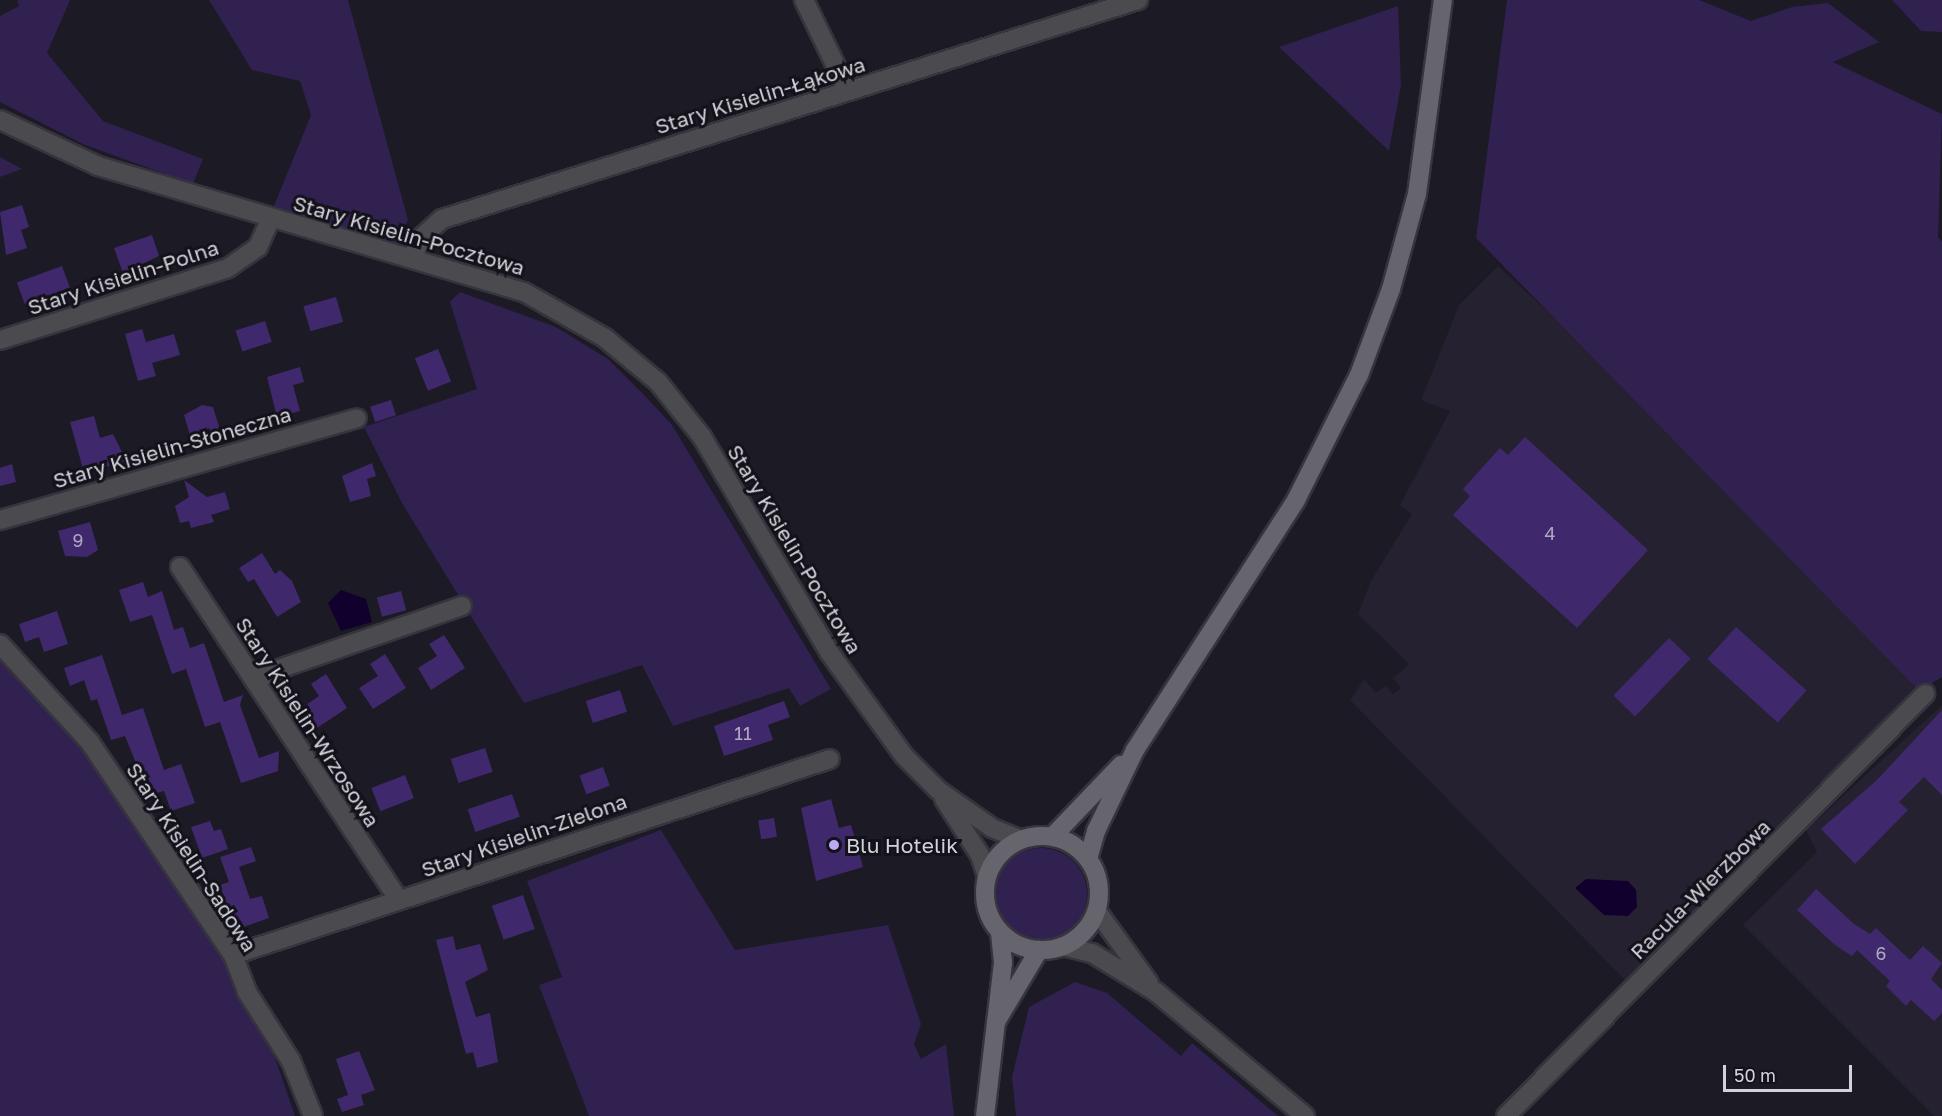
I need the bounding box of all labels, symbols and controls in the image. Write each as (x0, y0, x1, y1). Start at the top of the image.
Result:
street label: Stary Kisielin-Łąkowa (652, 51, 868, 139)
street label: Stary Kisielin-Pocztowa (290, 190, 528, 280)
street label: Stary Kisielin-Polna (24, 234, 222, 320)
street label: Stary Kisielin-Słoneczna (50, 401, 294, 493)
street label: Stary Kisielin-Pocztowa (723, 440, 867, 658)
house number: 4 (1545, 522, 1555, 544)
house number: 9 (73, 529, 83, 551)
street label: Stary Kisielin-Wrzosowa (231, 612, 385, 832)
house number: 11 (734, 722, 752, 744)
street label: Stary Kisielin-Sadowa (121, 758, 263, 956)
street label: Stary Kisielin-Zielona (418, 788, 630, 882)
street label: Racula-Wierzbowa (1625, 814, 1775, 964)
place label: Blu Hotelik (846, 832, 958, 858)
marker: Blu Hotelik (827, 838, 841, 852)
house number: 6 (1876, 942, 1886, 964)
scale bar (1726, 1053, 1855, 1091)
text: 50 m (1734, 1064, 1776, 1086)

